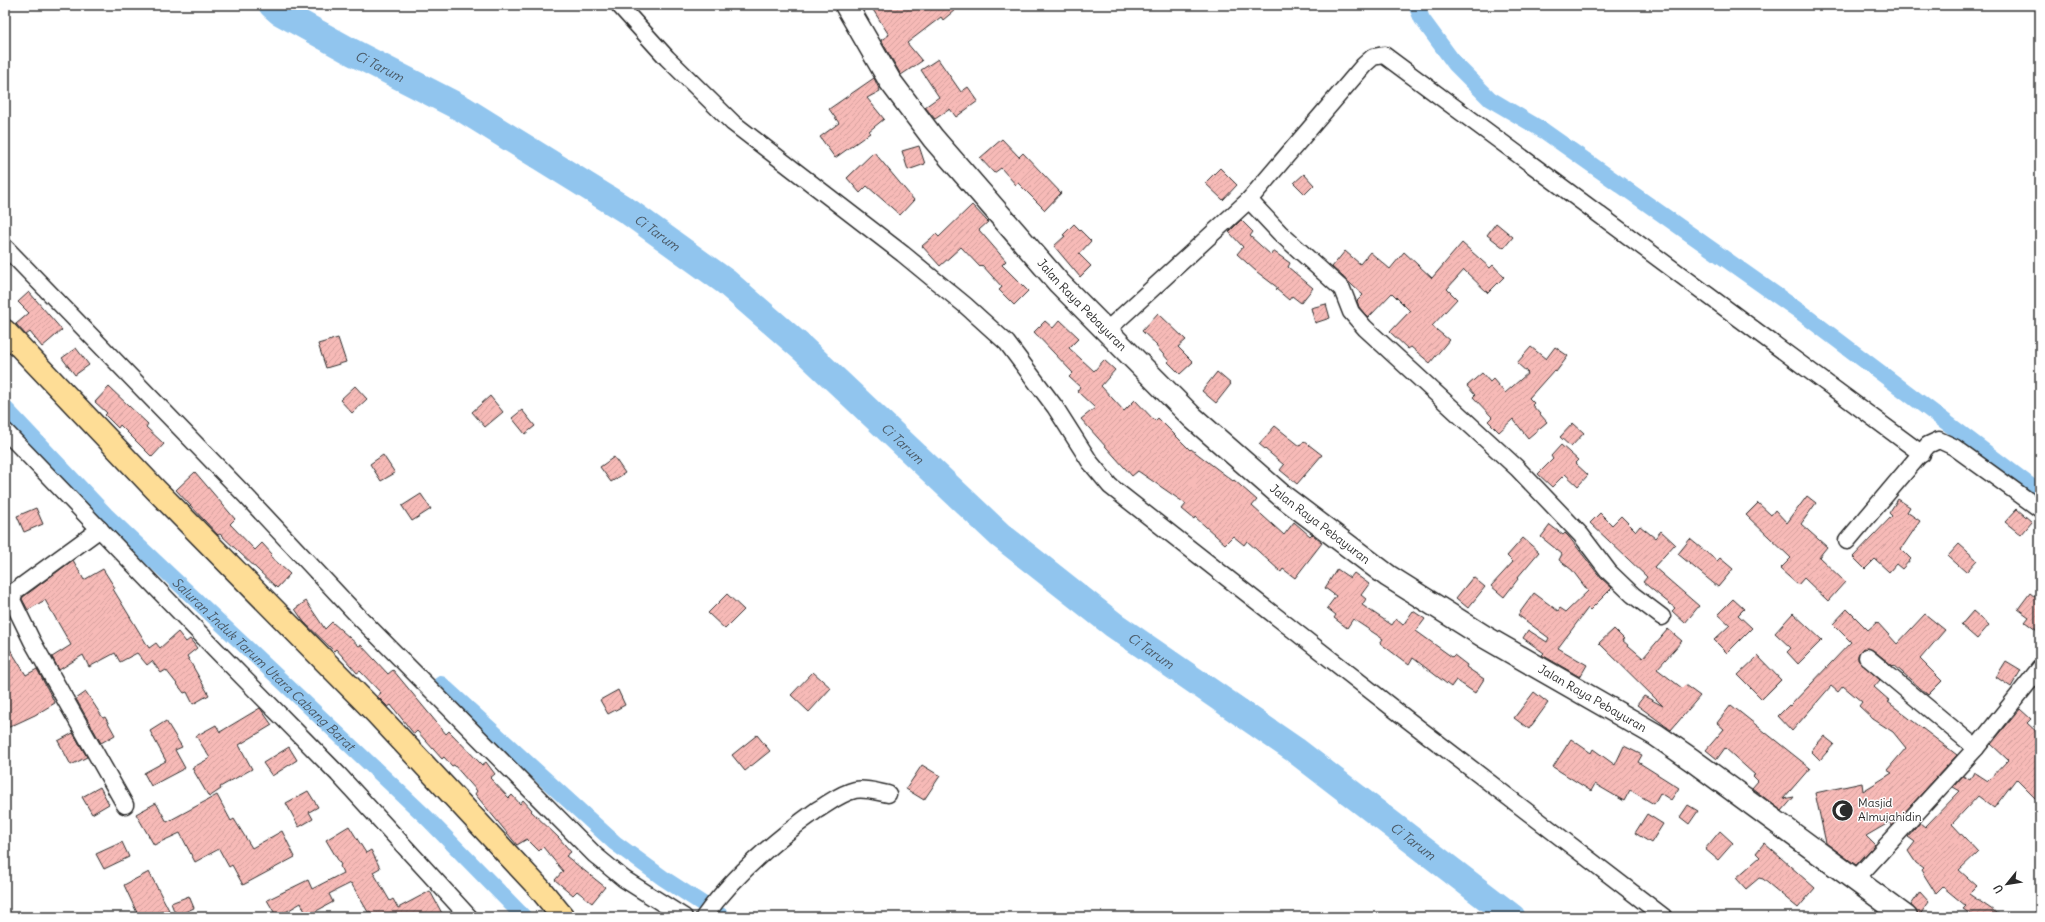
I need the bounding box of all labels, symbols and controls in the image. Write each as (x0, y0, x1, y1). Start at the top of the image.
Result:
water label: Ci Tarum (352, 47, 407, 86)
water label: Ci Tarum (631, 211, 684, 255)
street label: Jalan Raya Pebayuran (1034, 256, 1130, 354)
water label: Ci Tarum (878, 419, 928, 468)
street label: Jalan Raya Pebayuran (1267, 481, 1373, 567)
water label: Saluran Induk Tarum Utara Cabang Barat (168, 574, 360, 756)
water label: Ci Tarum (1124, 629, 1178, 673)
street label: Jalan Raya Pebayuran (1536, 661, 1649, 735)
place label: Masjid Almujahidin (1858, 795, 1922, 824)
mosque icon: Masjid Almujahidin (1830, 797, 1856, 823)
water label: Ci Tarum (1387, 819, 1439, 864)
north arrow (1987, 864, 2027, 904)
text: U (1990, 882, 2006, 896)

